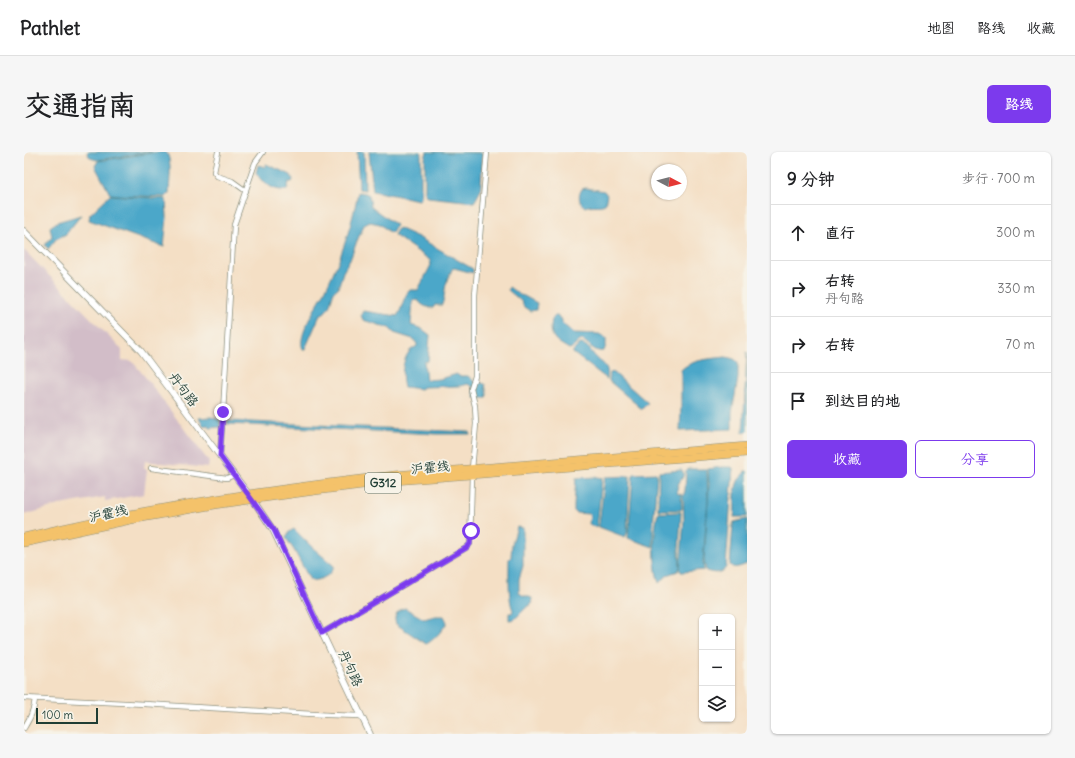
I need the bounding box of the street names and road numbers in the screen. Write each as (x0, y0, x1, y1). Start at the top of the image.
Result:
street label: 丹句路 (165, 369, 202, 410)
street label: 沪霍线 (410, 457, 450, 478)
road number: G312 (365, 473, 401, 493)
street label: 沪霍线 (87, 501, 129, 526)
street label: 丹句路 (335, 647, 366, 689)

